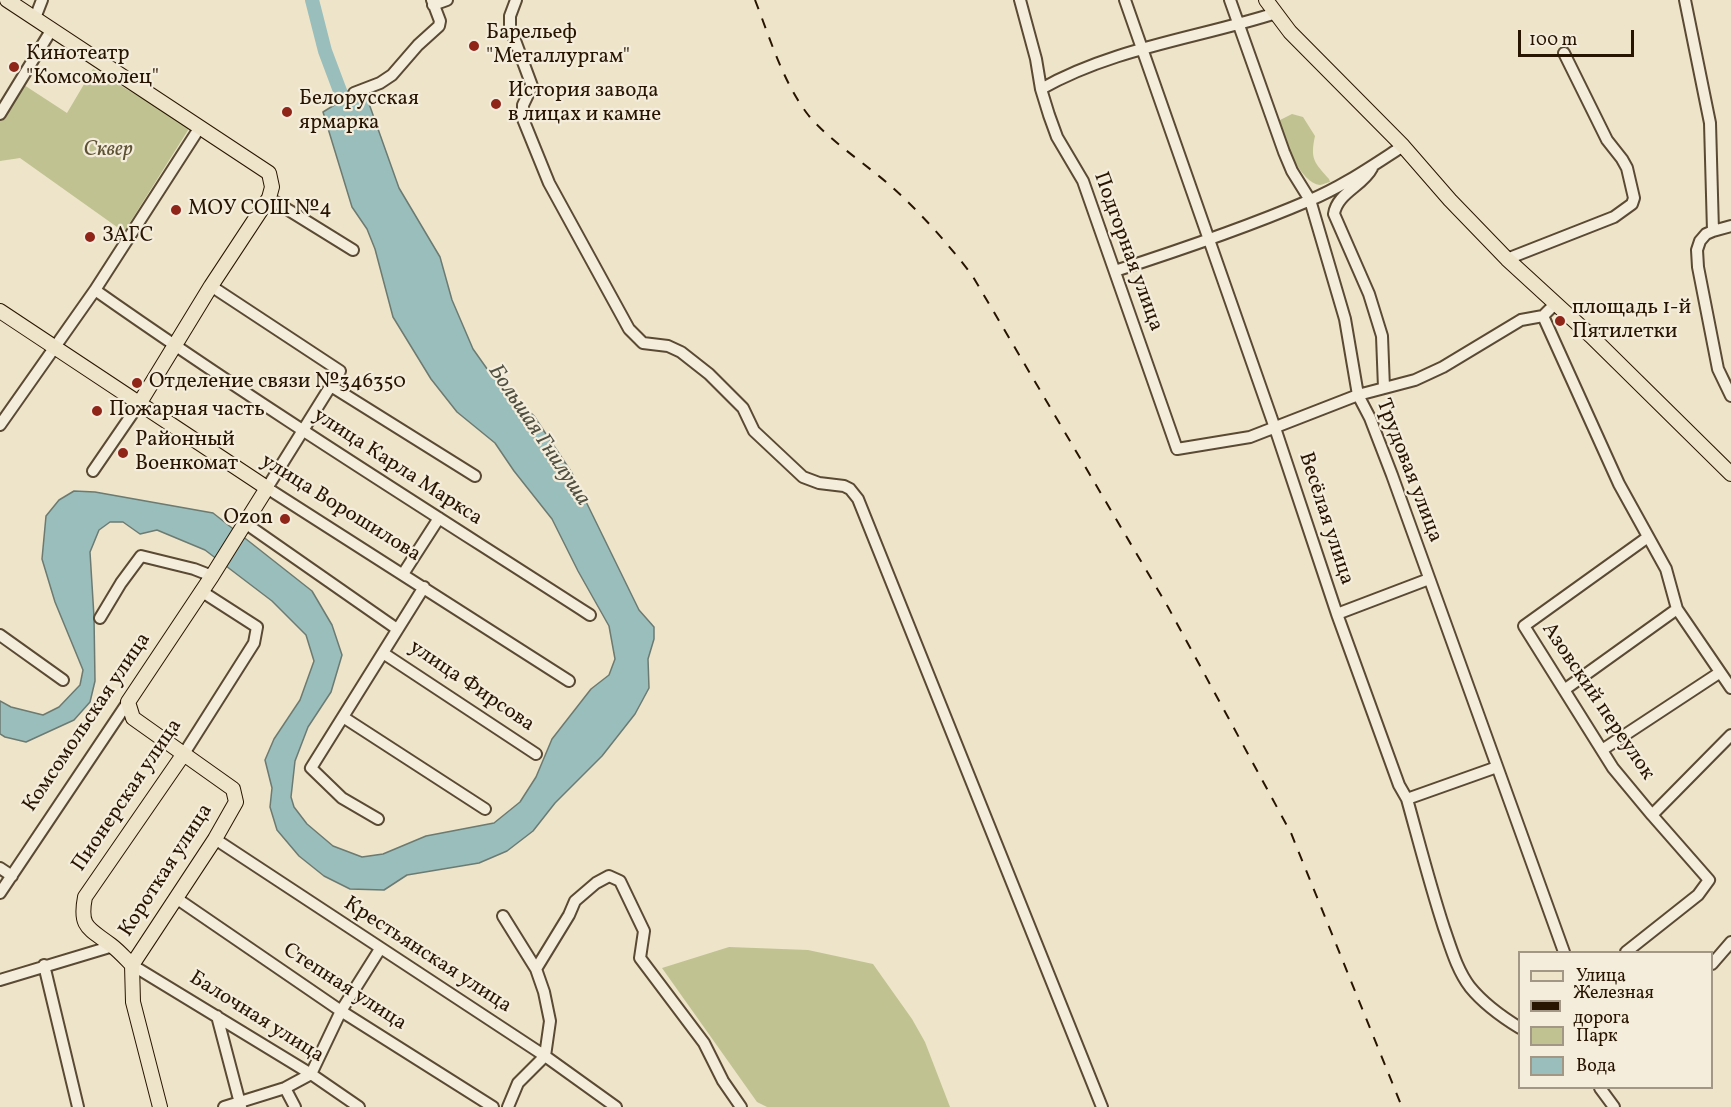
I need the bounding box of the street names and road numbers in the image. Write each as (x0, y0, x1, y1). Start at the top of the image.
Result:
street label: Подгорная улица (1086, 169, 1168, 335)
street label: Трудовая улица (1369, 396, 1447, 546)
street label: улица Карла Маркса (308, 404, 486, 532)
street label: улица Ворошилова (255, 450, 425, 568)
street label: Весёлая улица (1292, 450, 1358, 588)
street label: Азовский переулок (1535, 618, 1659, 786)
street label: Комсомольская улица (19, 629, 157, 817)
street label: улица Фирсова (403, 636, 539, 738)
street label: Пионерская улица (68, 715, 188, 877)
street label: Короткая улица (115, 800, 219, 942)
street label: Крестьянская улица (338, 892, 516, 1020)
street label: Степная улица (277, 939, 411, 1037)
street label: Балочная улица (184, 966, 328, 1070)

